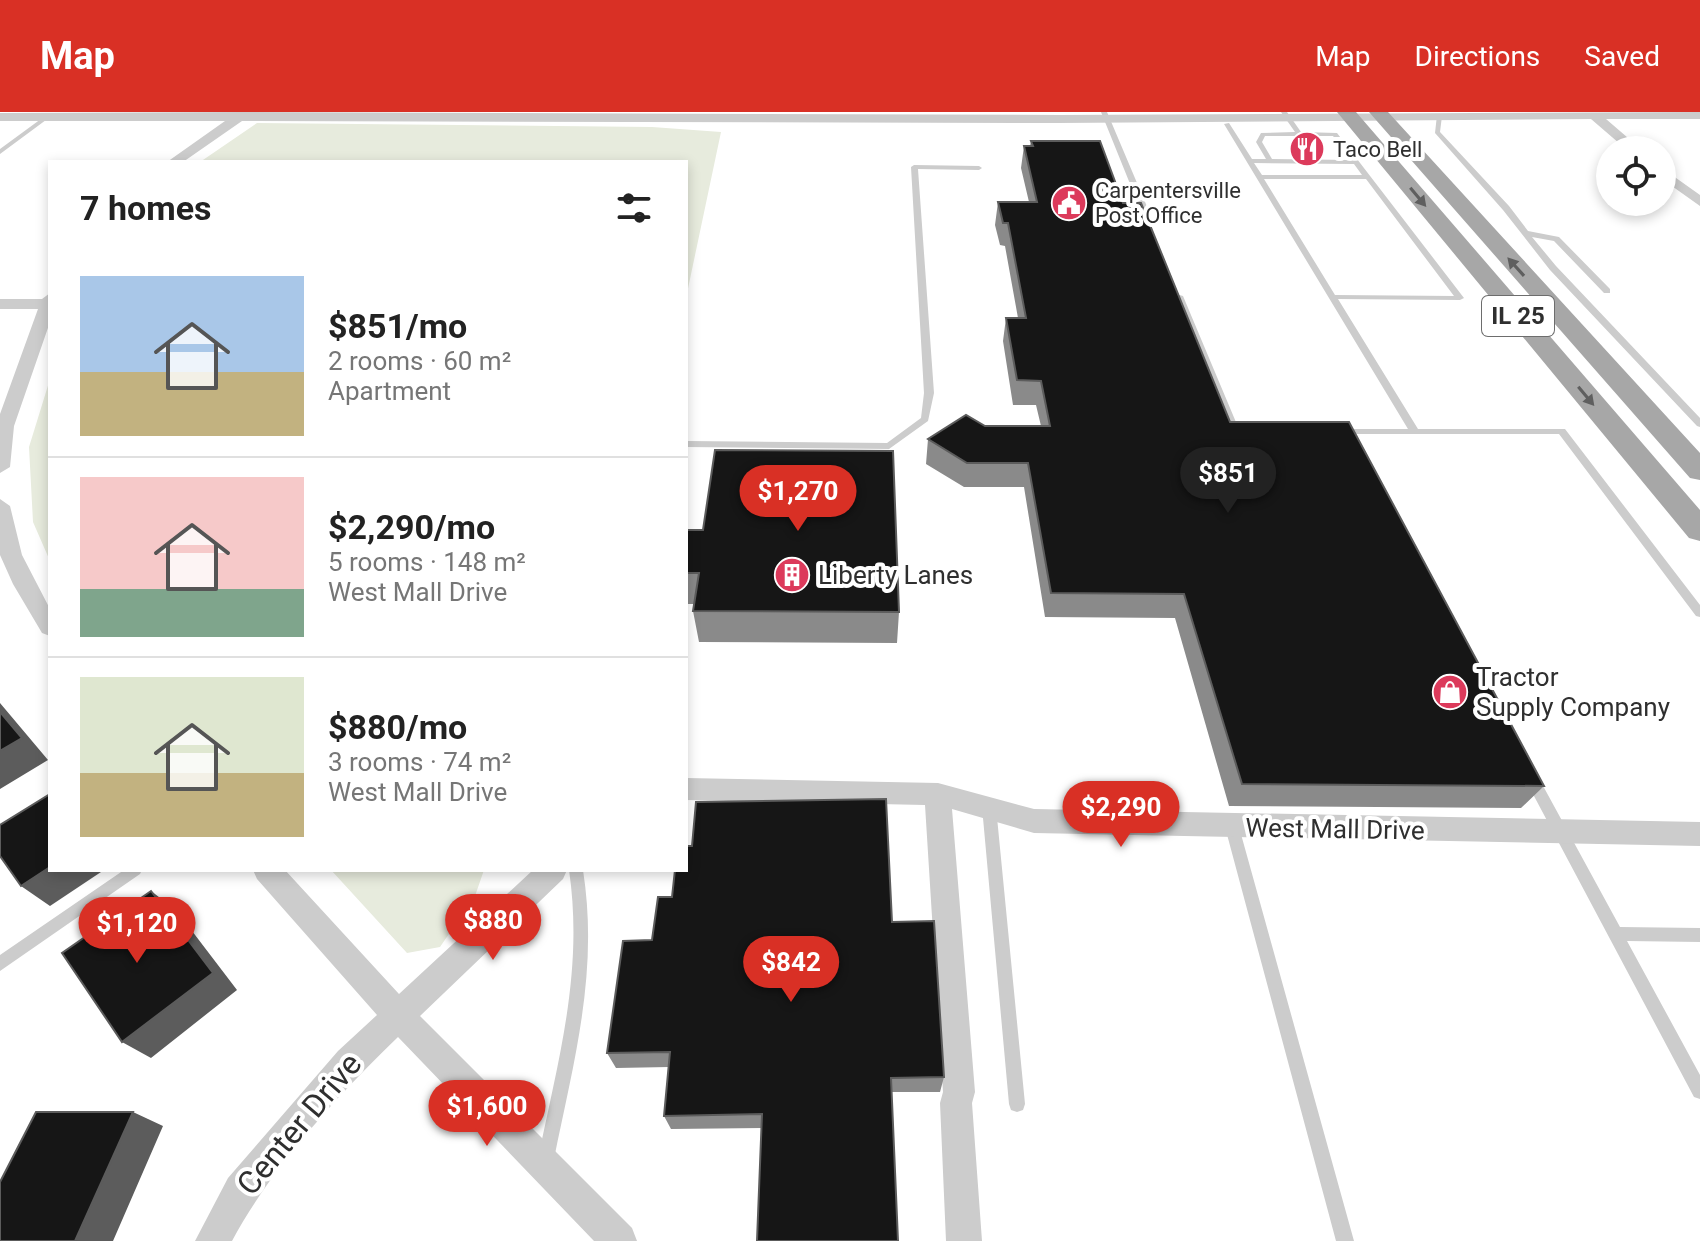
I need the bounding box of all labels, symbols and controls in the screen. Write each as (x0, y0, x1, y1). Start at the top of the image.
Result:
text: Map (40, 34, 115, 78)
text: Map (1315, 40, 1371, 73)
text: Directions (1415, 40, 1540, 73)
text: Saved (1584, 40, 1660, 73)
restaurant icon: Taco Bell (1288, 130, 1326, 168)
map controls (1596, 136, 1676, 216)
button: locate (1596, 136, 1676, 216)
place label: Taco Bell (1333, 137, 1422, 162)
place label: Carpentersville Post Office (1095, 178, 1241, 228)
public building icon: Carpentersville Post Office (1050, 184, 1088, 222)
icon: filters (612, 186, 656, 230)
one-way arrow (1409, 187, 1426, 207)
text: 7 homes (80, 188, 211, 228)
one-way arrow (1508, 258, 1526, 277)
road number: IL 25 (1482, 296, 1554, 336)
text: $851/mo (328, 306, 467, 346)
icon: home (144, 308, 240, 404)
text: 2 rooms · 60 m² (328, 346, 511, 376)
text: Apartment (328, 376, 451, 406)
one-way arrow (1577, 385, 1594, 405)
pin: $851 (1181, 447, 1275, 515)
text: $851 (1198, 458, 1258, 488)
pin: $1,270 (733, 465, 863, 533)
text: $1,270 (758, 476, 838, 506)
text: $2,290/mo (328, 507, 495, 547)
icon: home (144, 509, 240, 605)
text: 5 rooms · 148 m² (328, 547, 526, 577)
building icon: Liberty Lanes (773, 556, 811, 594)
place label: Liberty Lanes (818, 560, 973, 590)
text: West Mall Drive (328, 577, 507, 607)
place label: Tractor Supply Company (1476, 662, 1670, 722)
shop icon: Tractor Supply Company (1431, 673, 1469, 711)
text: $880/mo (328, 707, 467, 747)
icon: home (144, 709, 240, 805)
text: 3 rooms · 74 m² (328, 747, 511, 777)
text: West Mall Drive (328, 777, 507, 807)
pin: $2,290 (1056, 781, 1186, 849)
text: $2,290 (1081, 792, 1161, 822)
street label: West Mall Drive (1245, 812, 1425, 846)
pin: $880 (446, 894, 540, 962)
pin: $1,120 (72, 897, 202, 965)
text: $880 (463, 905, 523, 935)
text: $1,120 (97, 908, 177, 938)
pin: $842 (744, 936, 838, 1004)
text: $842 (761, 947, 821, 977)
street label: Center Drive (229, 1045, 369, 1203)
pin: $1,600 (422, 1080, 552, 1148)
text: $1,600 (447, 1091, 527, 1121)

